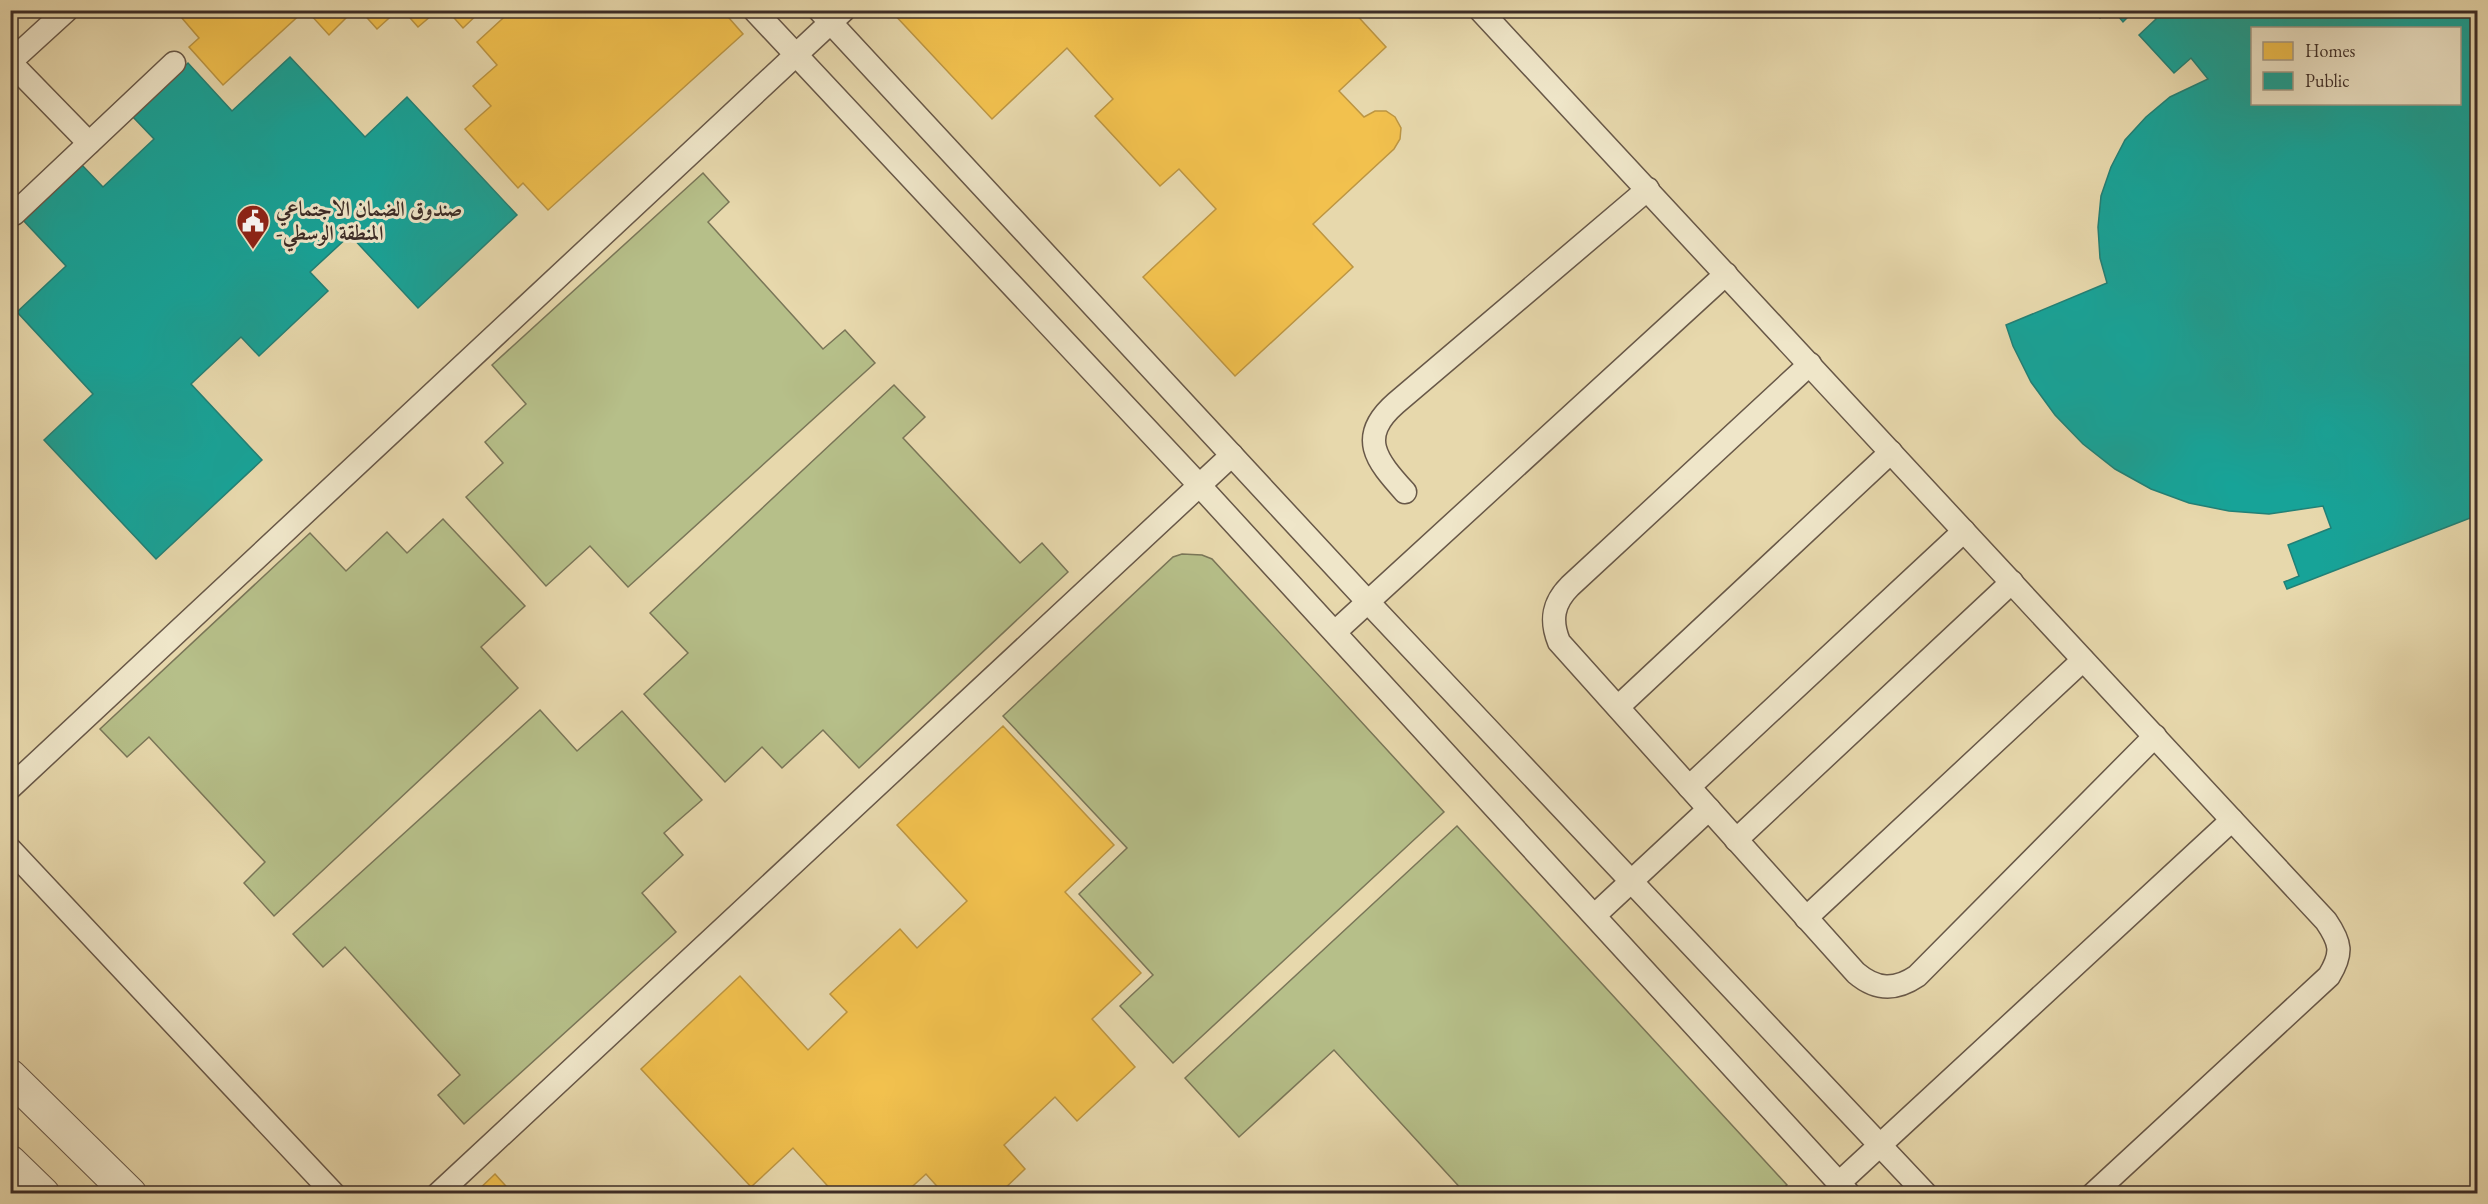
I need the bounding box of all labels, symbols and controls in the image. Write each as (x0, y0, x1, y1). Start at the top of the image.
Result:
legend (2251, 27, 2461, 105)
text: Homes (2305, 39, 2356, 62)
text: Public (2305, 69, 2349, 92)
place label: صندوق الضمان الاجتماعي -المنطقة الوسطي (275, 195, 462, 252)
public building icon: صندوق الضمان الاجتماعي -المنطقة الوسطي (235, 203, 271, 250)

